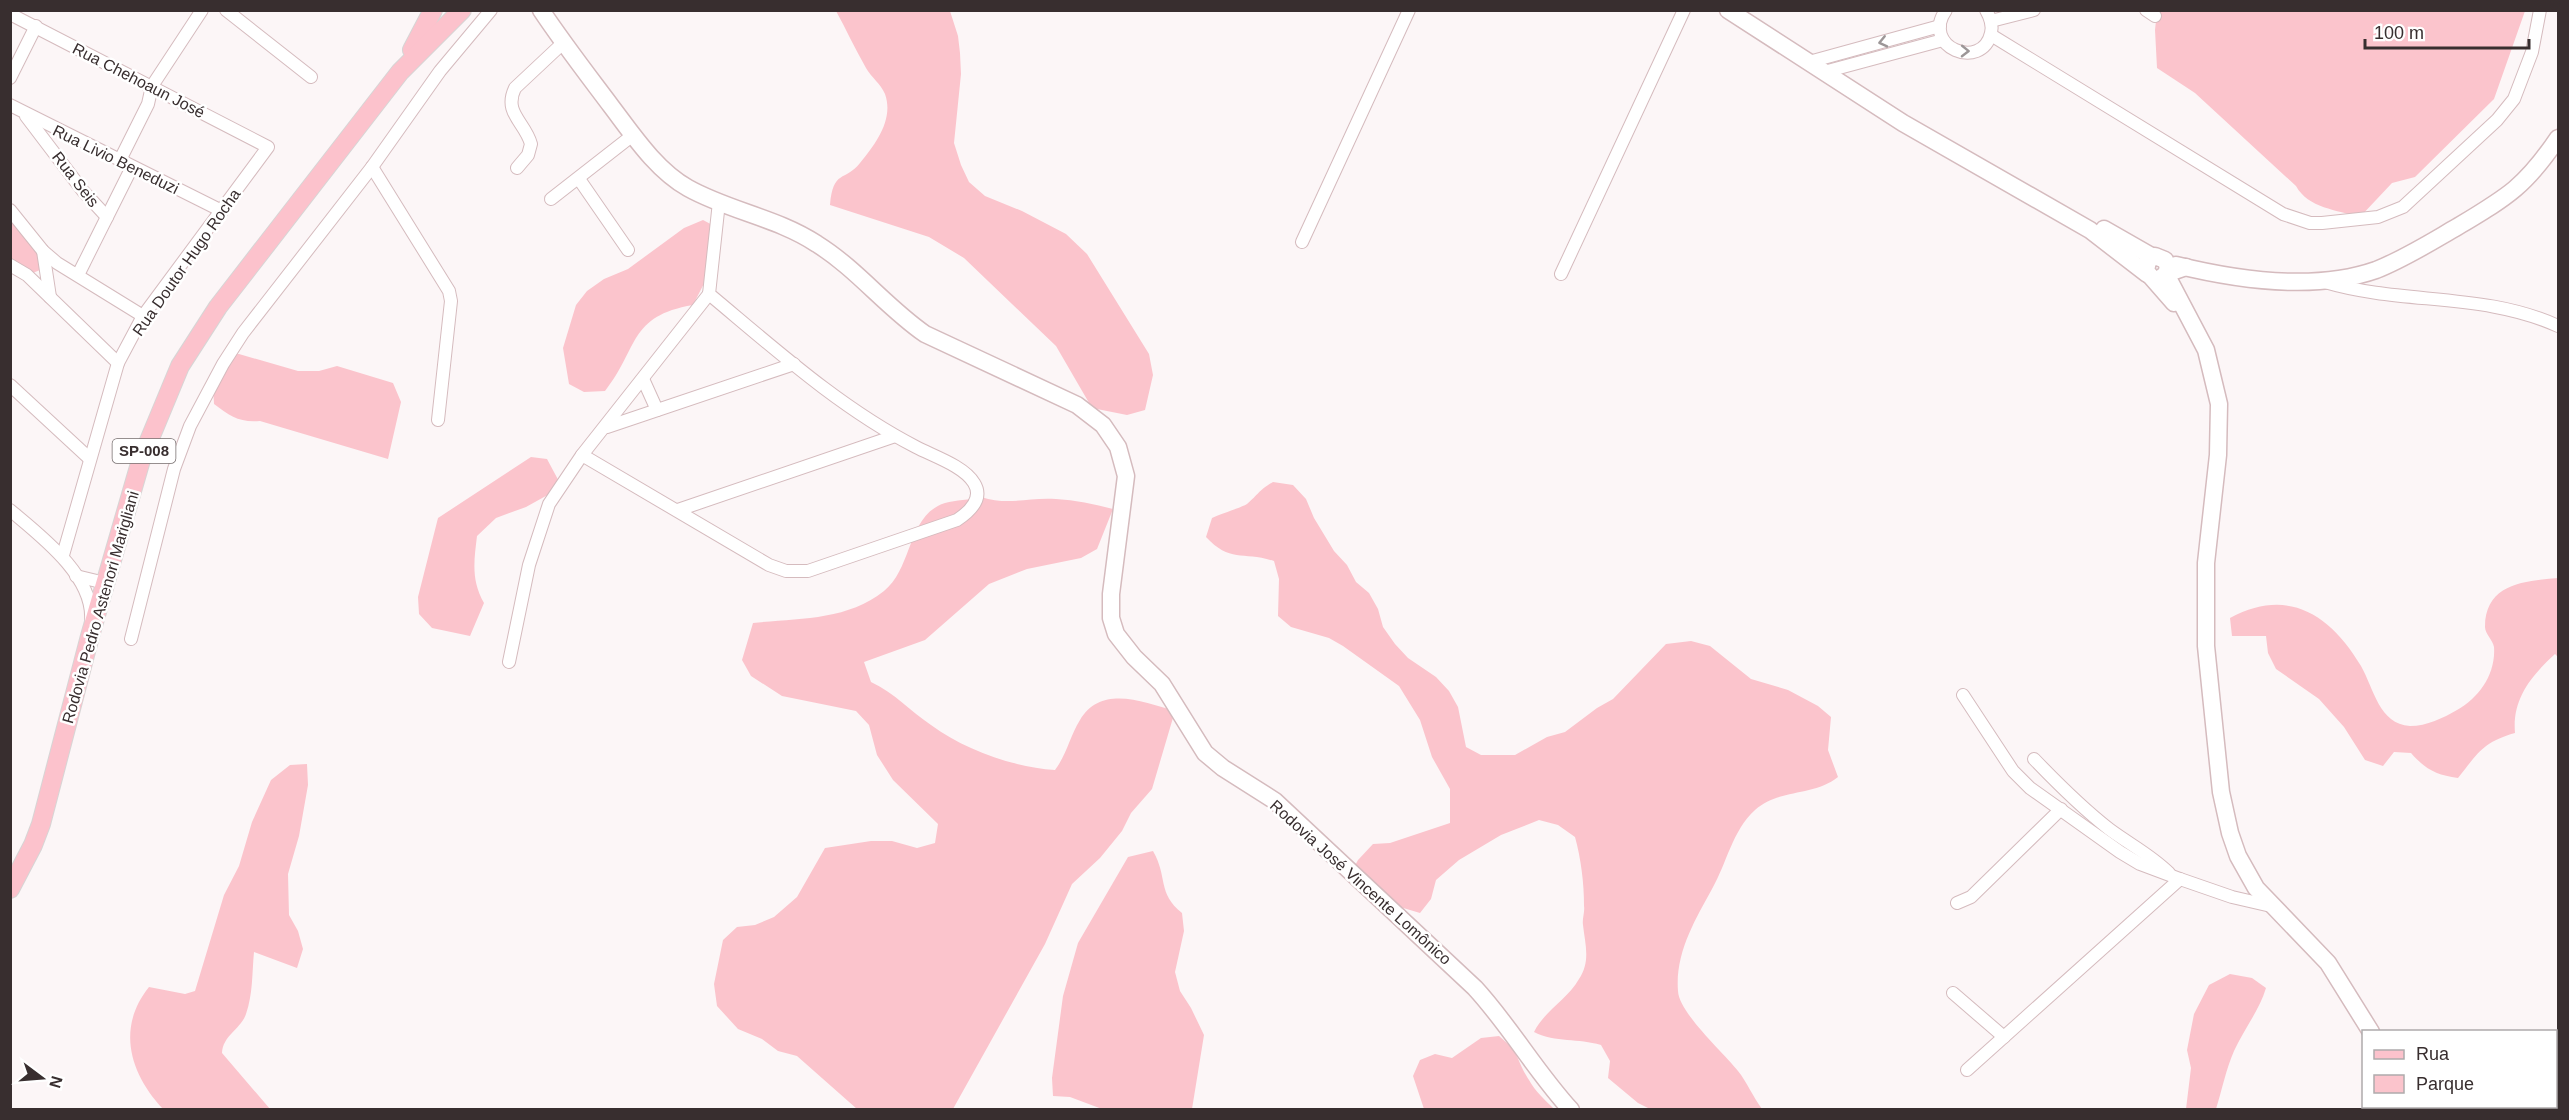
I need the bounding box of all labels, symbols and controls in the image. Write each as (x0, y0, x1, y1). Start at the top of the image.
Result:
scale bar (2365, 12, 2528, 50)
text: 100 m (2374, 23, 2424, 43)
one-way arrow (1879, 35, 1889, 48)
street label: Rua Chehoaun José (70, 40, 208, 121)
one-way arrow (1961, 45, 1970, 57)
street label: Rua Livio Beneduzi (50, 122, 181, 197)
street label: Rua Seis (49, 148, 102, 210)
street label: Rua Doutor Hugo Rocha (129, 186, 244, 339)
road number: SP-008 (112, 439, 176, 463)
street label: Rodovia Pedro Astenori Marigliani (59, 489, 142, 725)
street label: Rodovia José Vincente Lomônico (1267, 797, 1455, 968)
legend (2362, 1030, 2557, 1108)
text: Rua (2416, 1044, 2450, 1064)
north arrow (12, 1048, 72, 1108)
text: N (46, 1074, 66, 1090)
text: Parque (2416, 1074, 2474, 1094)

